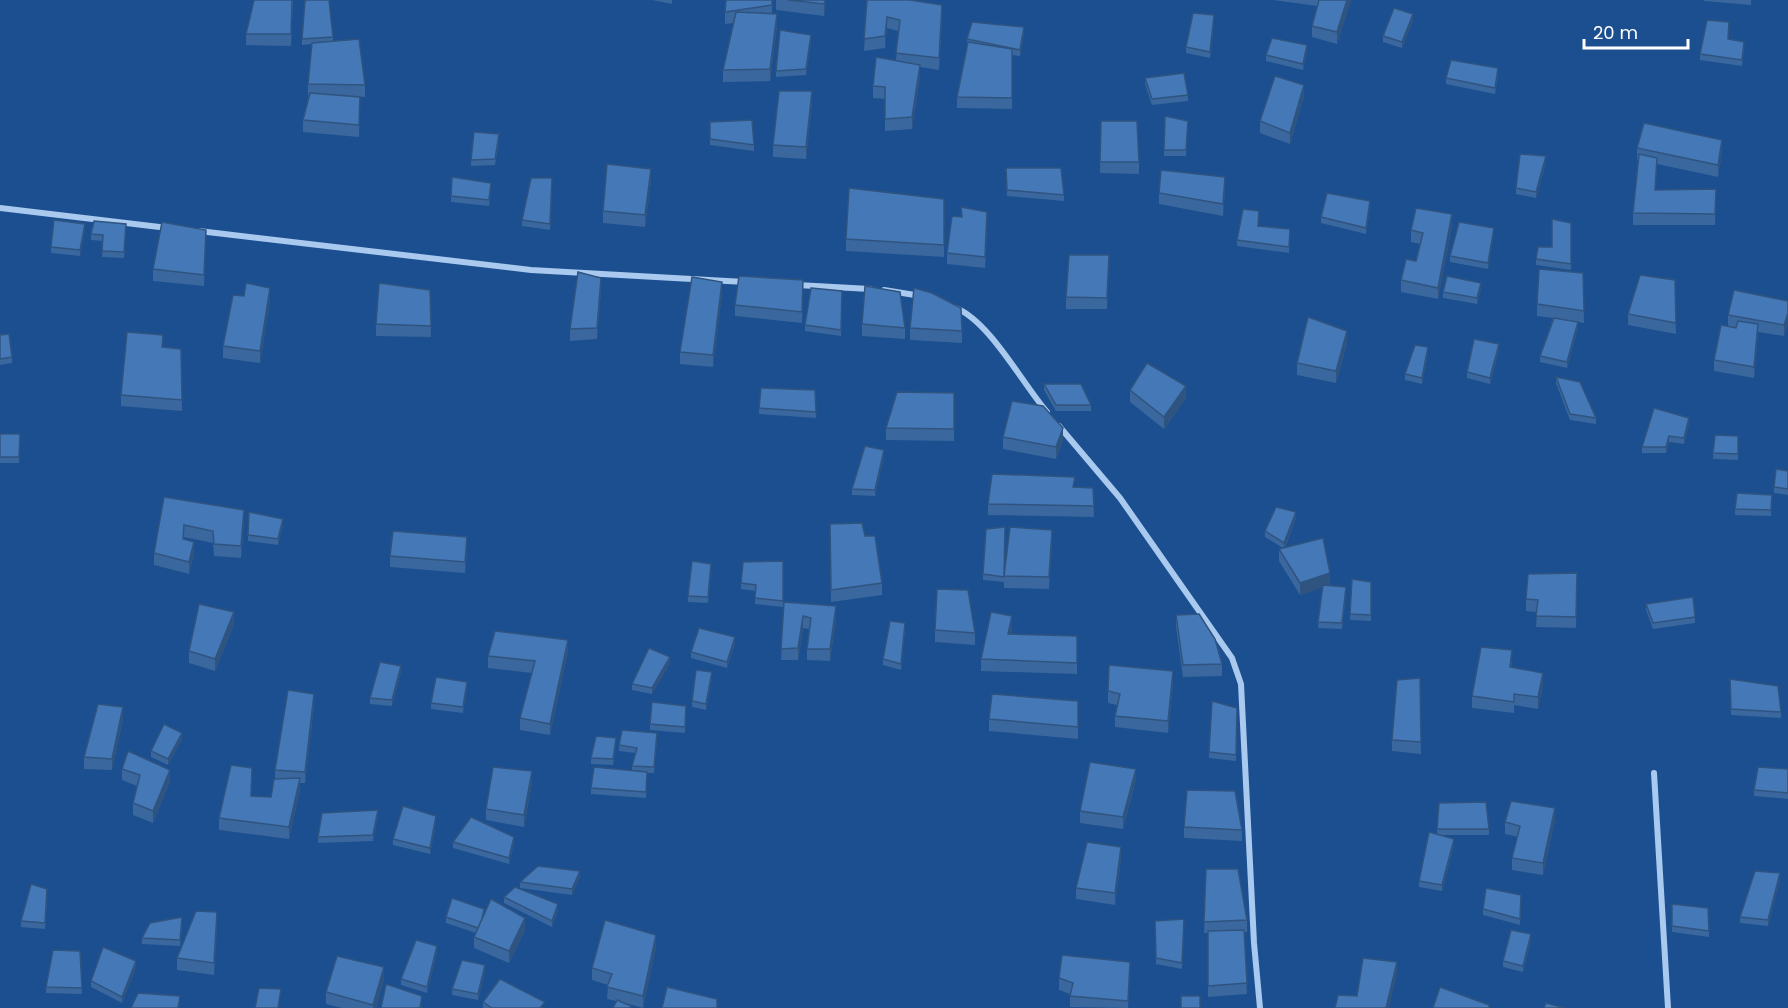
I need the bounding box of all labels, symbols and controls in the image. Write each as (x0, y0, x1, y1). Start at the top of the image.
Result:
scale bar (1584, 12, 1688, 50)
text: 20 m (1593, 20, 1638, 45)

